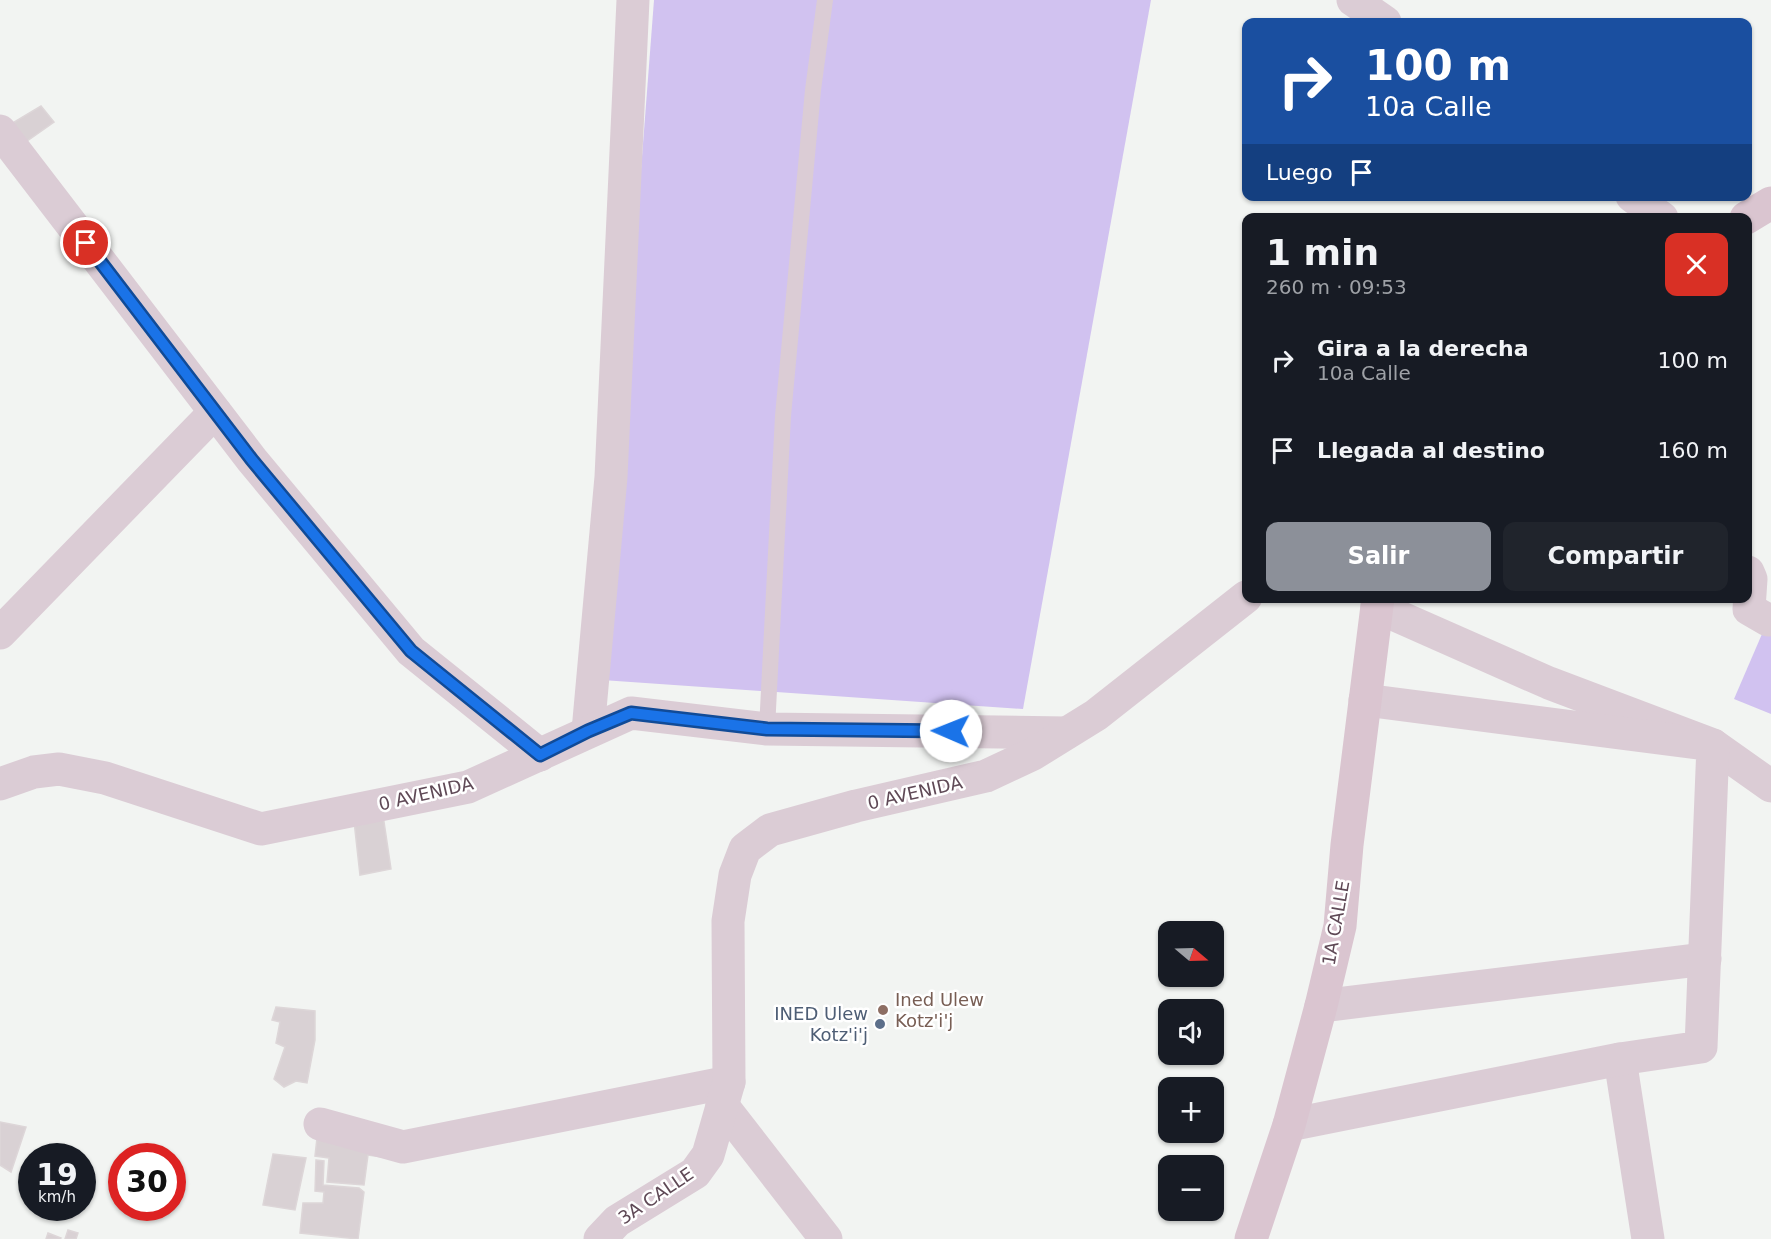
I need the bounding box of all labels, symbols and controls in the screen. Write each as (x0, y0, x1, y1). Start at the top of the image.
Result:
text: 100 m (1365, 41, 1511, 90)
icon: right (1266, 42, 1344, 120)
text: 10a Calle (1365, 91, 1492, 122)
icon: arrive (1345, 156, 1378, 189)
text: Luego (1266, 160, 1333, 185)
pin (60, 217, 111, 268)
icon: arrive (69, 226, 102, 259)
text: 1 min (1266, 232, 1379, 273)
button: close (1665, 233, 1728, 296)
text: 260 m · 09:53 (1266, 275, 1407, 299)
text: Gira a la derecha (1317, 336, 1529, 361)
icon: right (1266, 344, 1299, 377)
text: 100 m (1658, 348, 1728, 373)
text: 10a Calle (1317, 361, 1411, 385)
icon: arrive (1266, 434, 1299, 467)
text: Llegada al destino (1317, 438, 1545, 463)
text: 160 m (1658, 438, 1728, 463)
button: Salir (1266, 522, 1491, 591)
button: Compartir (1503, 522, 1728, 591)
position arrow (919, 699, 983, 763)
street label: 0 AVENIDA (865, 771, 965, 814)
street label: 0 AVENIDA (376, 772, 476, 815)
street label: 1A CALLE (1318, 879, 1353, 967)
north arrow (1158, 921, 1224, 987)
map controls (1158, 921, 1224, 1221)
place label: Ined Ulew Kotz'i'j (895, 989, 984, 1031)
button: sound (1158, 999, 1224, 1065)
place label: INED Ulew Kotz'i'j (774, 1003, 868, 1045)
marker: Ined Ulew Kotz'i'j (876, 1003, 890, 1017)
marker: INED Ulew Kotz'i'j (873, 1017, 887, 1031)
button: + (1158, 1077, 1224, 1143)
speed limit sign: 30 (108, 1143, 186, 1221)
button: − (1158, 1155, 1224, 1221)
text: 19 (36, 1157, 78, 1192)
street label: 3A CALLE (614, 1163, 697, 1228)
text: km/h (38, 1188, 76, 1206)

